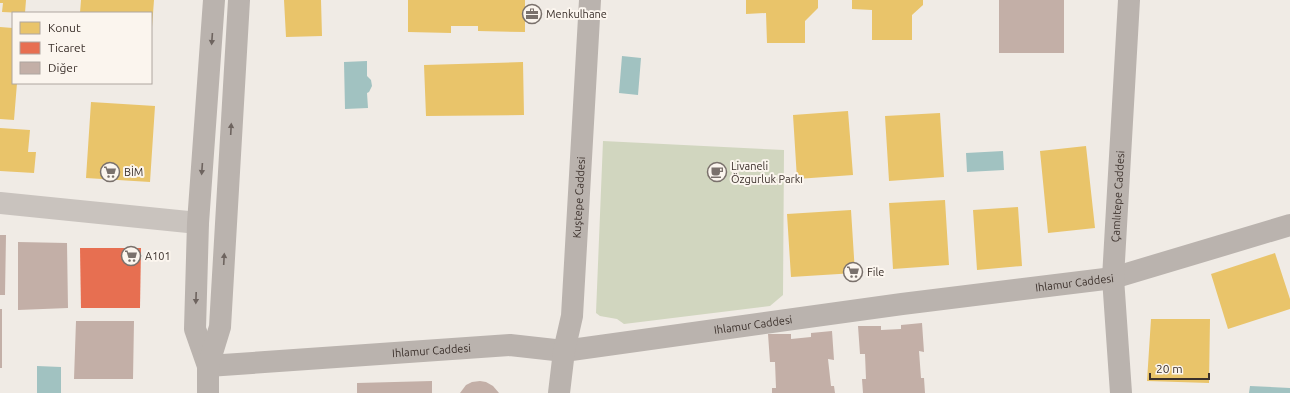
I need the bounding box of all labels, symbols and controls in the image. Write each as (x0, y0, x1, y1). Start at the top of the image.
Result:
office icon: Menkulhane (521, 3, 543, 25)
place label: Menkulhane (546, 8, 607, 20)
legend (12, 12, 152, 84)
text: Konut (48, 21, 81, 34)
one-way arrow (208, 33, 215, 45)
text: Ticaret (48, 41, 86, 54)
text: Diğer (48, 61, 78, 74)
one-way arrow (228, 123, 235, 135)
street label: Çamlıtepe Caddesi (1109, 150, 1126, 243)
street label: Kuştepe Caddesi (570, 156, 587, 239)
place label: Livaneli Özgurluk Parkı (731, 160, 803, 185)
supermarket icon: BİM (99, 161, 121, 183)
cafe icon: Livaneli Özgurluk Parkı (706, 161, 728, 183)
one-way arrow (199, 163, 206, 175)
place label: BİM (124, 166, 143, 178)
supermarket icon: A101 (120, 245, 142, 267)
place label: A101 (145, 250, 171, 262)
one-way arrow (221, 253, 228, 265)
supermarket icon: File (842, 261, 864, 283)
place label: File (867, 266, 884, 278)
street label: Ihlamur Caddesi (1034, 272, 1114, 294)
one-way arrow (193, 292, 199, 305)
street label: Ihlamur Caddesi (713, 313, 793, 336)
street label: Ihlamur Caddesi (392, 342, 471, 359)
scale bar (1150, 355, 1209, 381)
text: 20 m (1156, 362, 1183, 375)

